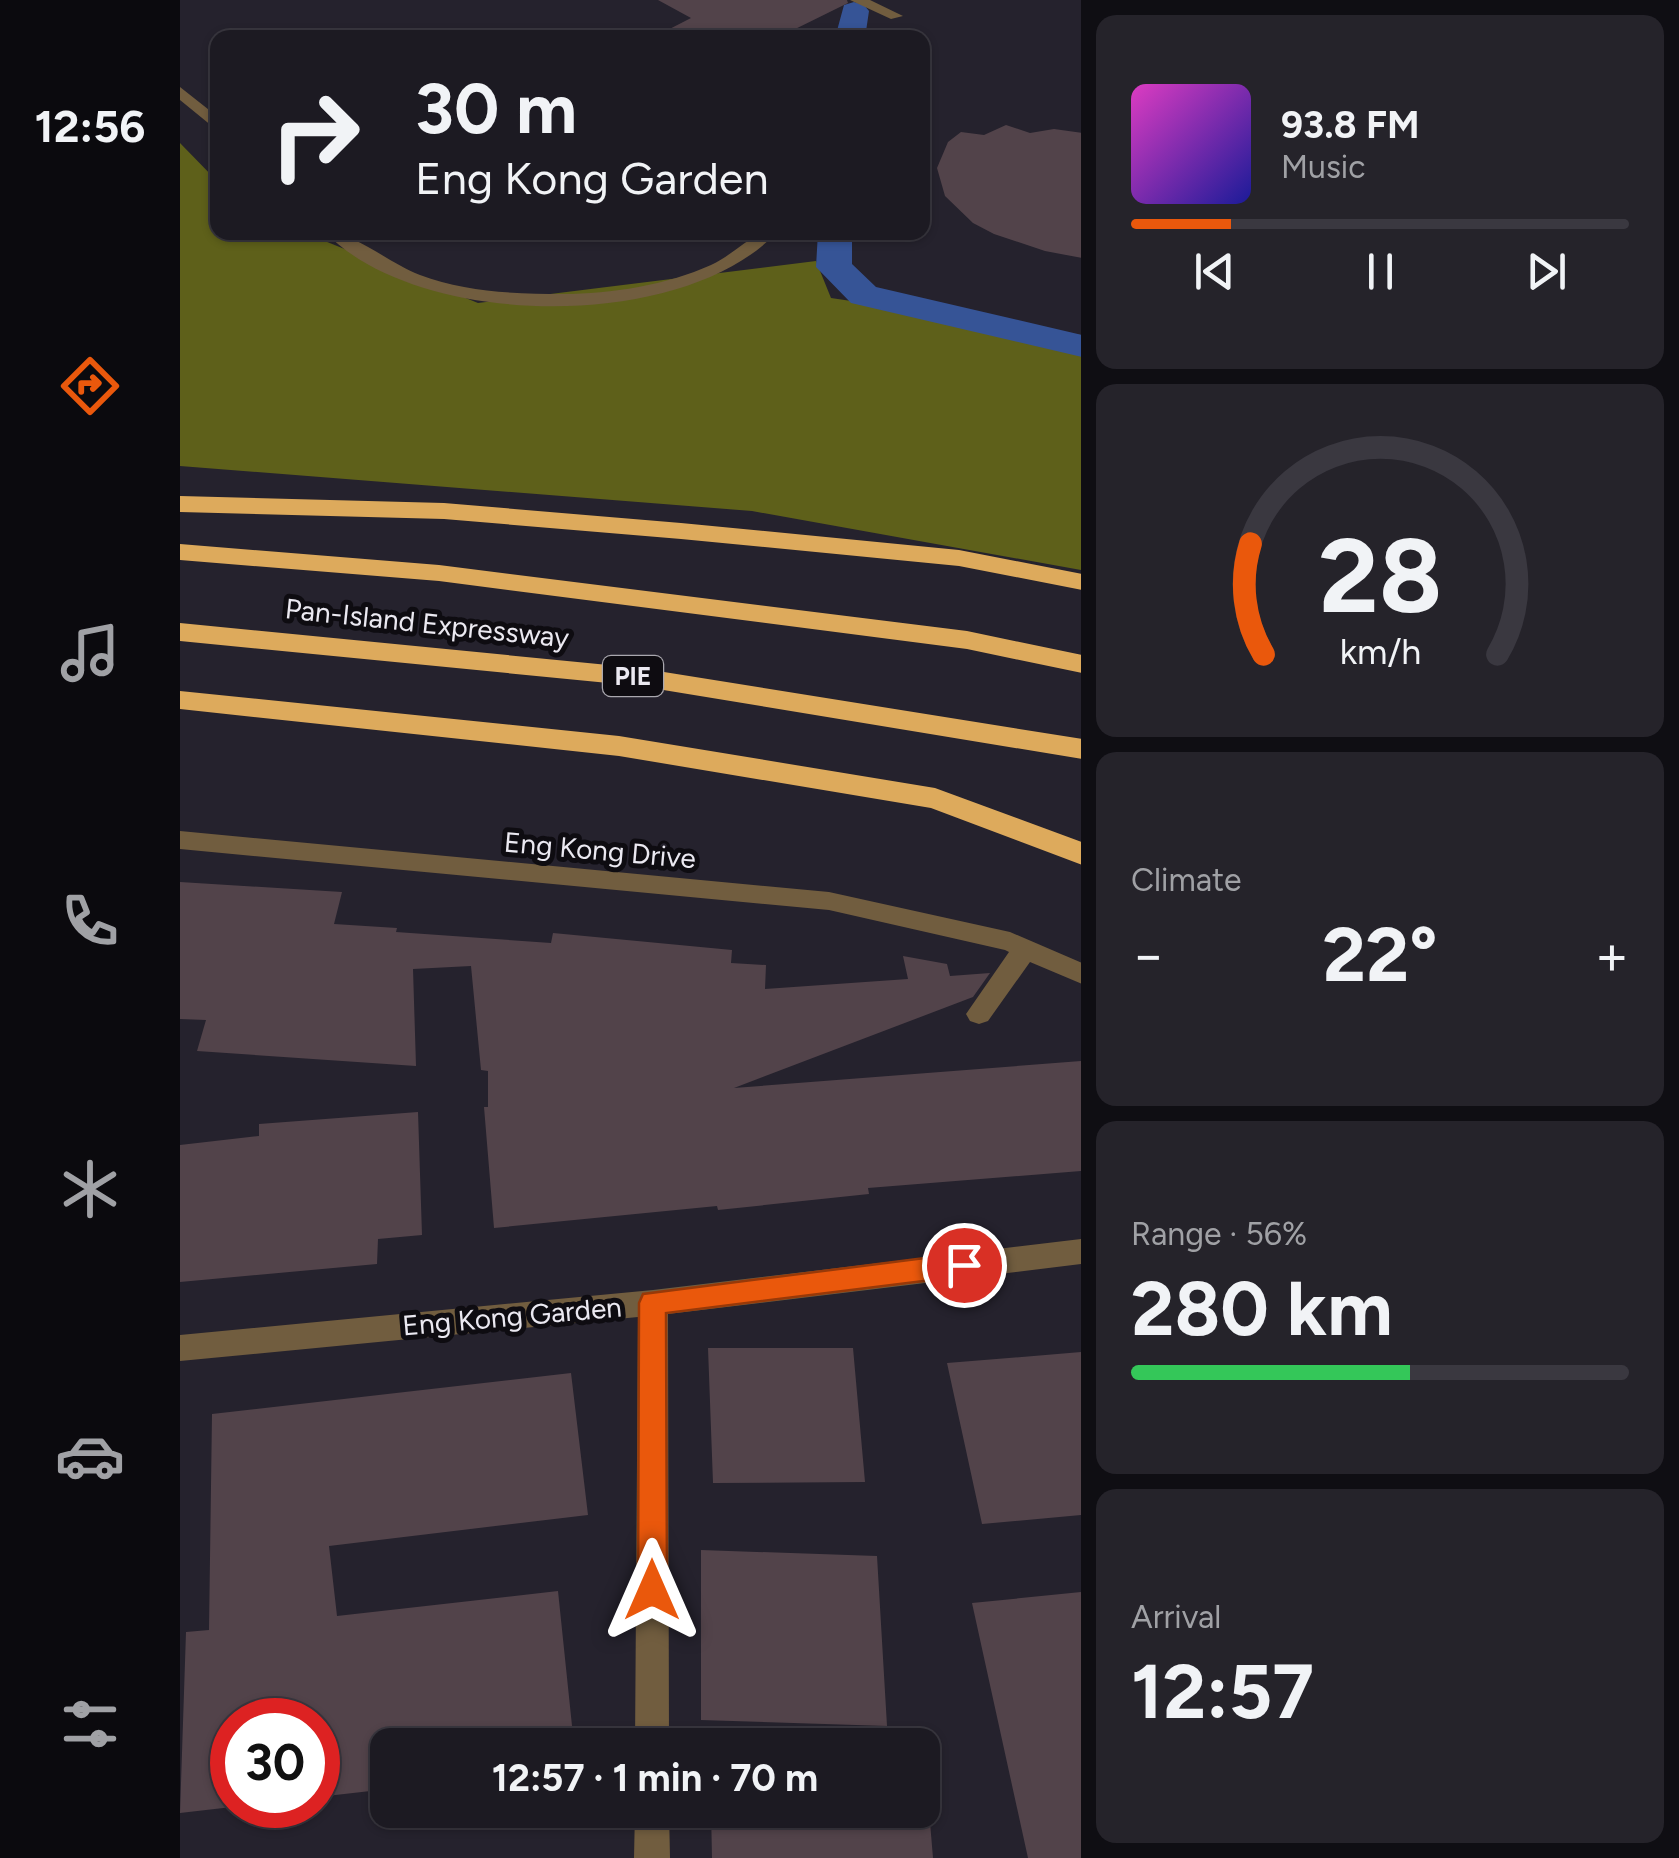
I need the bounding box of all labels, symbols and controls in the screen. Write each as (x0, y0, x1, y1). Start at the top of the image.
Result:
text: 30 m (415, 66, 577, 151)
icon: right (250, 70, 380, 200)
text: 12:56 (35, 99, 145, 153)
text: 93.8 FM (1281, 102, 1420, 148)
text: Music (1281, 148, 1366, 186)
text: Eng Kong Garden (415, 151, 769, 205)
icon: previous (1187, 244, 1242, 299)
icon: pause (1353, 244, 1408, 299)
icon: next (1519, 244, 1574, 299)
icon: directions (55, 351, 125, 421)
text: 28 (1318, 513, 1442, 638)
street label: Pan-Island Expressway (283, 591, 571, 655)
icon: music (55, 618, 125, 688)
text: km/h (1339, 630, 1421, 673)
road number: PIE (603, 656, 663, 696)
street label: Eng Kong Drive (503, 825, 697, 875)
text: Climate (1131, 861, 1242, 899)
icon: phone (55, 886, 125, 956)
text: 22° (1322, 910, 1438, 1000)
text: − (1131, 922, 1165, 988)
text: + (1595, 922, 1629, 988)
icon: climate (55, 1154, 125, 1224)
text: Range · 56% (1131, 1215, 1307, 1253)
pin (922, 1223, 1007, 1308)
icon: arrive (937, 1238, 992, 1293)
text: 280 km (1131, 1264, 1393, 1354)
street label: Eng Kong Garden (401, 1289, 623, 1343)
icon: car (55, 1421, 125, 1491)
position arrow (600, 1538, 704, 1642)
text: Arrival (1131, 1598, 1221, 1636)
text: 12:57 (1131, 1647, 1314, 1737)
icon: filters (55, 1689, 125, 1759)
speed limit sign: 30 (210, 1698, 340, 1828)
text: 12:57 · 1 min · 70 m (492, 1755, 818, 1801)

